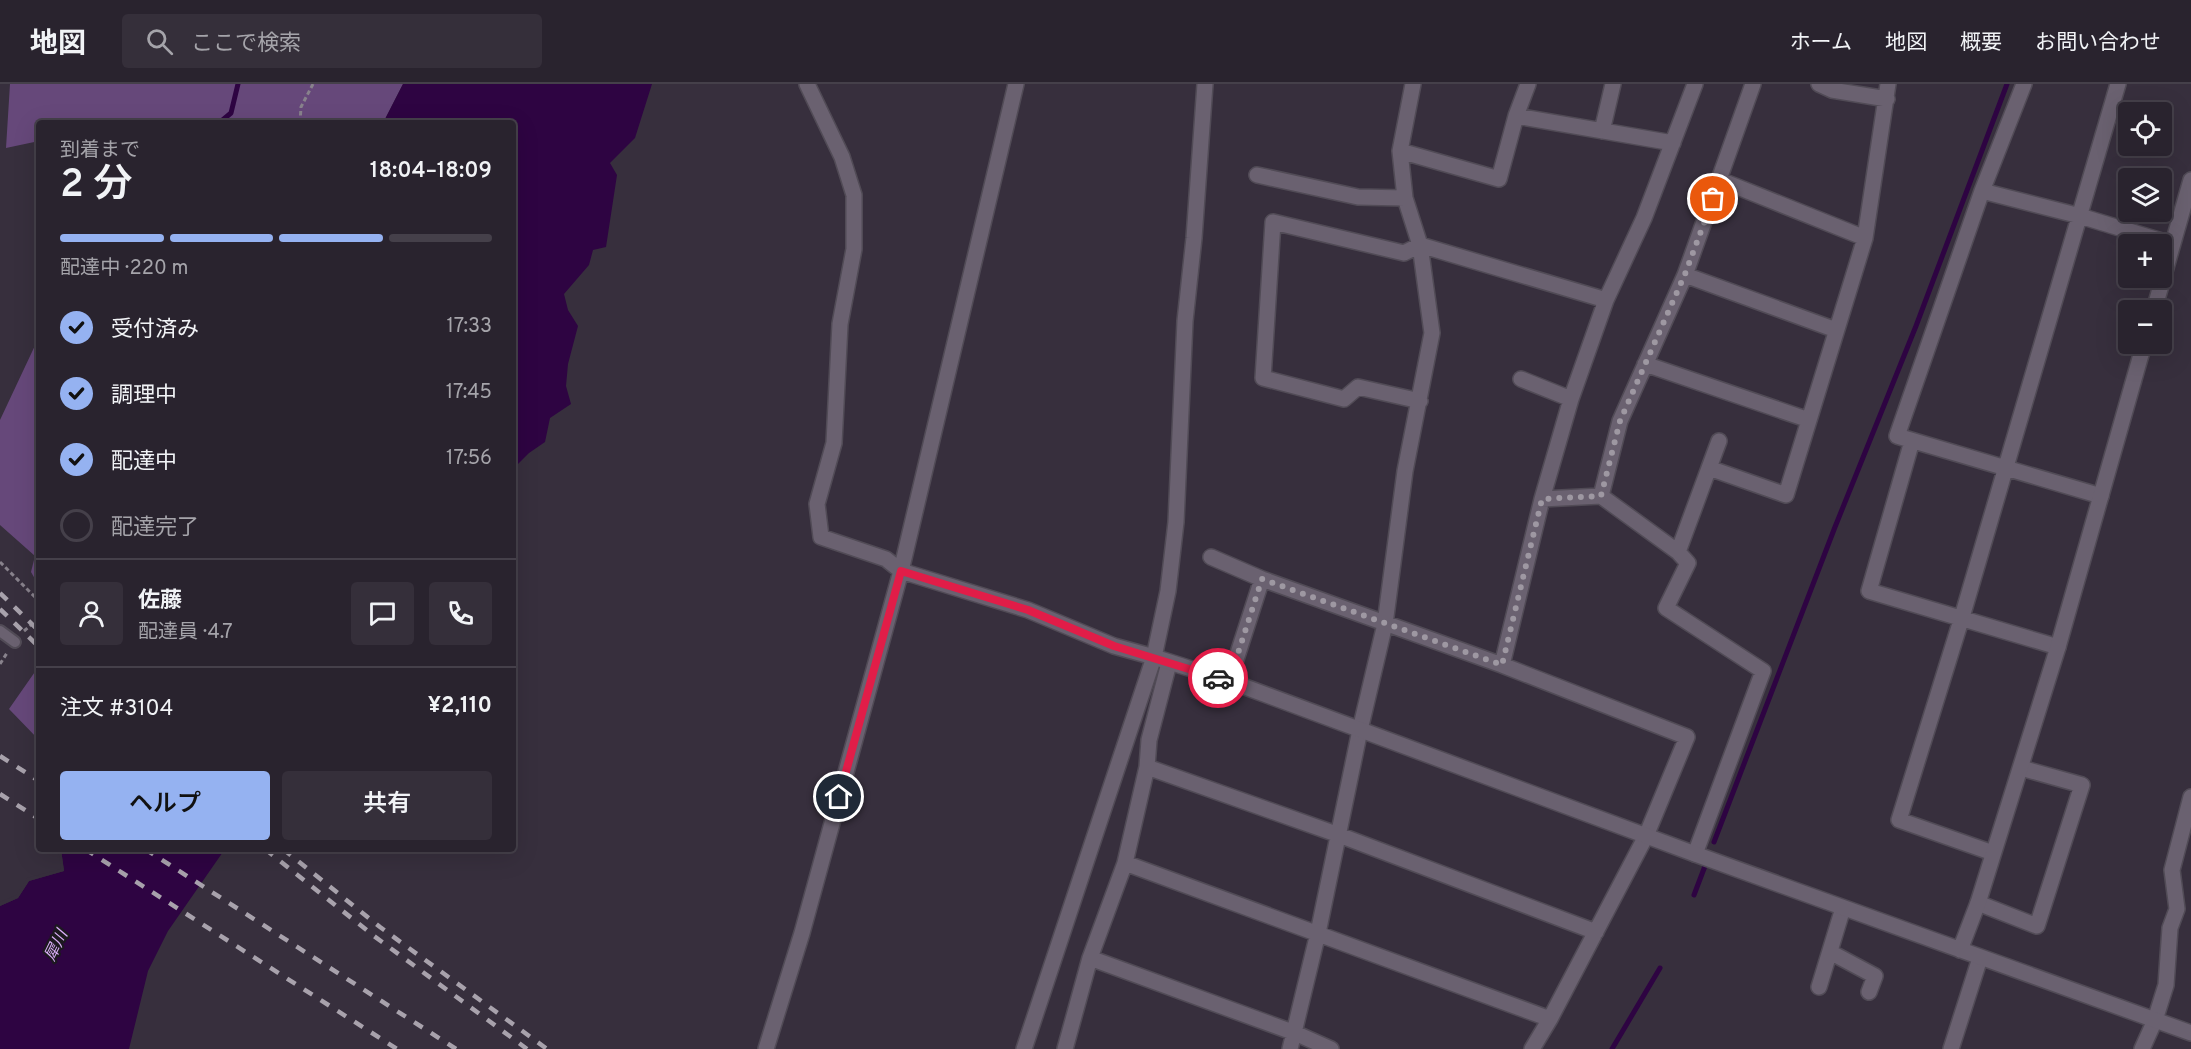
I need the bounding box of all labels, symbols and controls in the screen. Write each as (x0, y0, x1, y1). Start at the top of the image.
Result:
search box (122, 14, 542, 68)
icon: search (143, 25, 176, 58)
text: 地図 (30, 27, 86, 63)
text: ホーム (1790, 30, 1852, 57)
text: 地図 (1885, 30, 1927, 57)
text: 概要 (1960, 30, 2002, 57)
text: お問い合わせ (2035, 30, 2161, 57)
text: ここで検索 (191, 31, 301, 58)
map controls (2118, 102, 2172, 354)
button: locate (2118, 102, 2172, 156)
text: 到着まで (60, 138, 140, 164)
text: 18:04–18:09 (370, 158, 492, 185)
text: 2 分 (60, 162, 132, 211)
button: layers (2118, 168, 2172, 222)
pin (1687, 173, 1738, 224)
icon: bag (1696, 182, 1729, 215)
button: + (2118, 234, 2172, 288)
text: 配達中 · 220 m (60, 256, 188, 282)
button: − (2118, 300, 2172, 354)
icon: check (60, 311, 93, 344)
text: 17:33 (446, 314, 492, 340)
text: 受付済み (111, 317, 199, 344)
icon: check (60, 377, 93, 410)
text: 17:45 (446, 380, 492, 406)
text: 調理中 (111, 383, 177, 410)
icon: check (60, 443, 93, 476)
text: 17:56 (446, 446, 492, 472)
text: 配達中 (111, 449, 177, 476)
text: 配達完了 (111, 515, 199, 542)
button: person (60, 582, 123, 645)
button: chat (351, 582, 414, 645)
button: phone (429, 582, 492, 645)
text: 佐藤 (138, 588, 182, 615)
text: 配達員 · 4.7 (138, 620, 233, 646)
courier (1188, 648, 1248, 708)
icon: car (1202, 662, 1235, 695)
text: ¥2,110 (428, 693, 492, 720)
text: 注文 #3104 (60, 696, 173, 723)
button: ヘルプ (60, 771, 270, 840)
button: 共有 (282, 771, 492, 840)
pin (813, 771, 864, 822)
icon: home (822, 780, 855, 813)
water label: 犀川 (41, 925, 74, 965)

